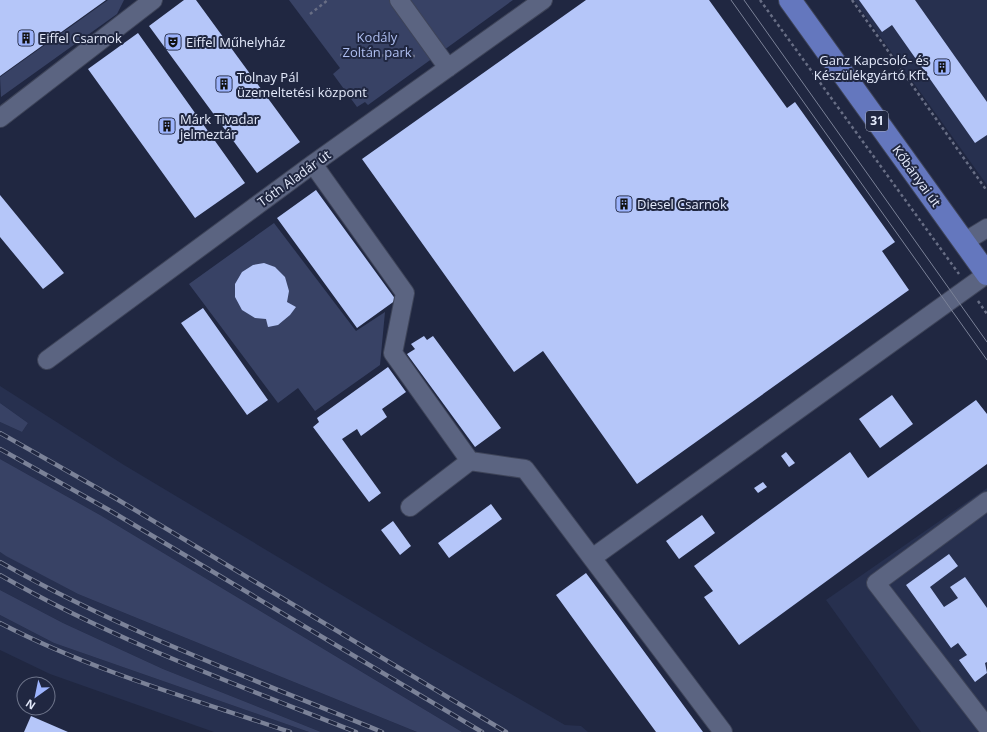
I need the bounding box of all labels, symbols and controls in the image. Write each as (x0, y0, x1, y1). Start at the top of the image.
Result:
building icon: Eiffel Csarnok (16, 28, 36, 48)
park label: Kodály Zoltán park (342, 28, 412, 61)
place label: Eiffel Csarnok (39, 29, 122, 47)
theatre icon: Eiffel Műhelyház (163, 32, 183, 52)
place label: Eiffel Műhelyház (186, 33, 285, 51)
place label: Ganz Kapcsoló- és Készülékgyártó Kft. (814, 51, 929, 84)
building icon: Ganz Kapcsoló- és Készülékgyártó Kft. (932, 57, 952, 77)
place label: Tolnay Pál üzemeltetési központ (237, 68, 367, 101)
building icon: Tolnay Pál üzemeltetési központ (214, 74, 234, 94)
place label: Márk Tivadar jelmeztár (179, 110, 260, 143)
road number: 31 (866, 111, 888, 131)
building icon: Márk Tivadar jelmeztár (157, 116, 177, 136)
street label: Kőbányai út (889, 142, 946, 211)
street label: Tóth Aladár út (254, 145, 334, 211)
building icon: Diesel Csarnok (614, 194, 634, 214)
place label: Diesel Csarnok (637, 195, 727, 213)
north arrow (16, 676, 56, 716)
text: N (22, 696, 38, 714)

